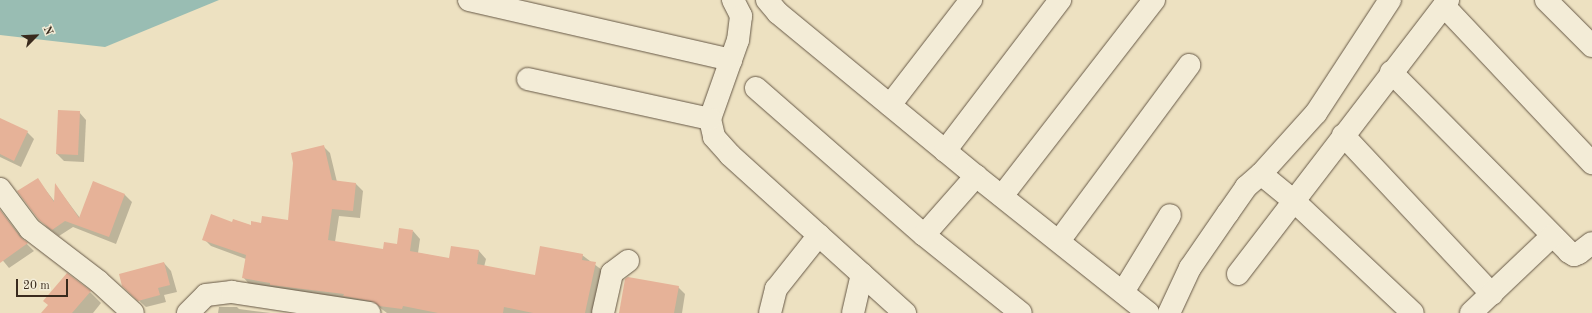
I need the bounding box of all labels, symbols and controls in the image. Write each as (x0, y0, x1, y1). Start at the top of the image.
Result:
north arrow (16, 16, 56, 56)
text: N (41, 25, 54, 37)
scale bar (18, 271, 70, 297)
text: 20 m (23, 280, 50, 292)

